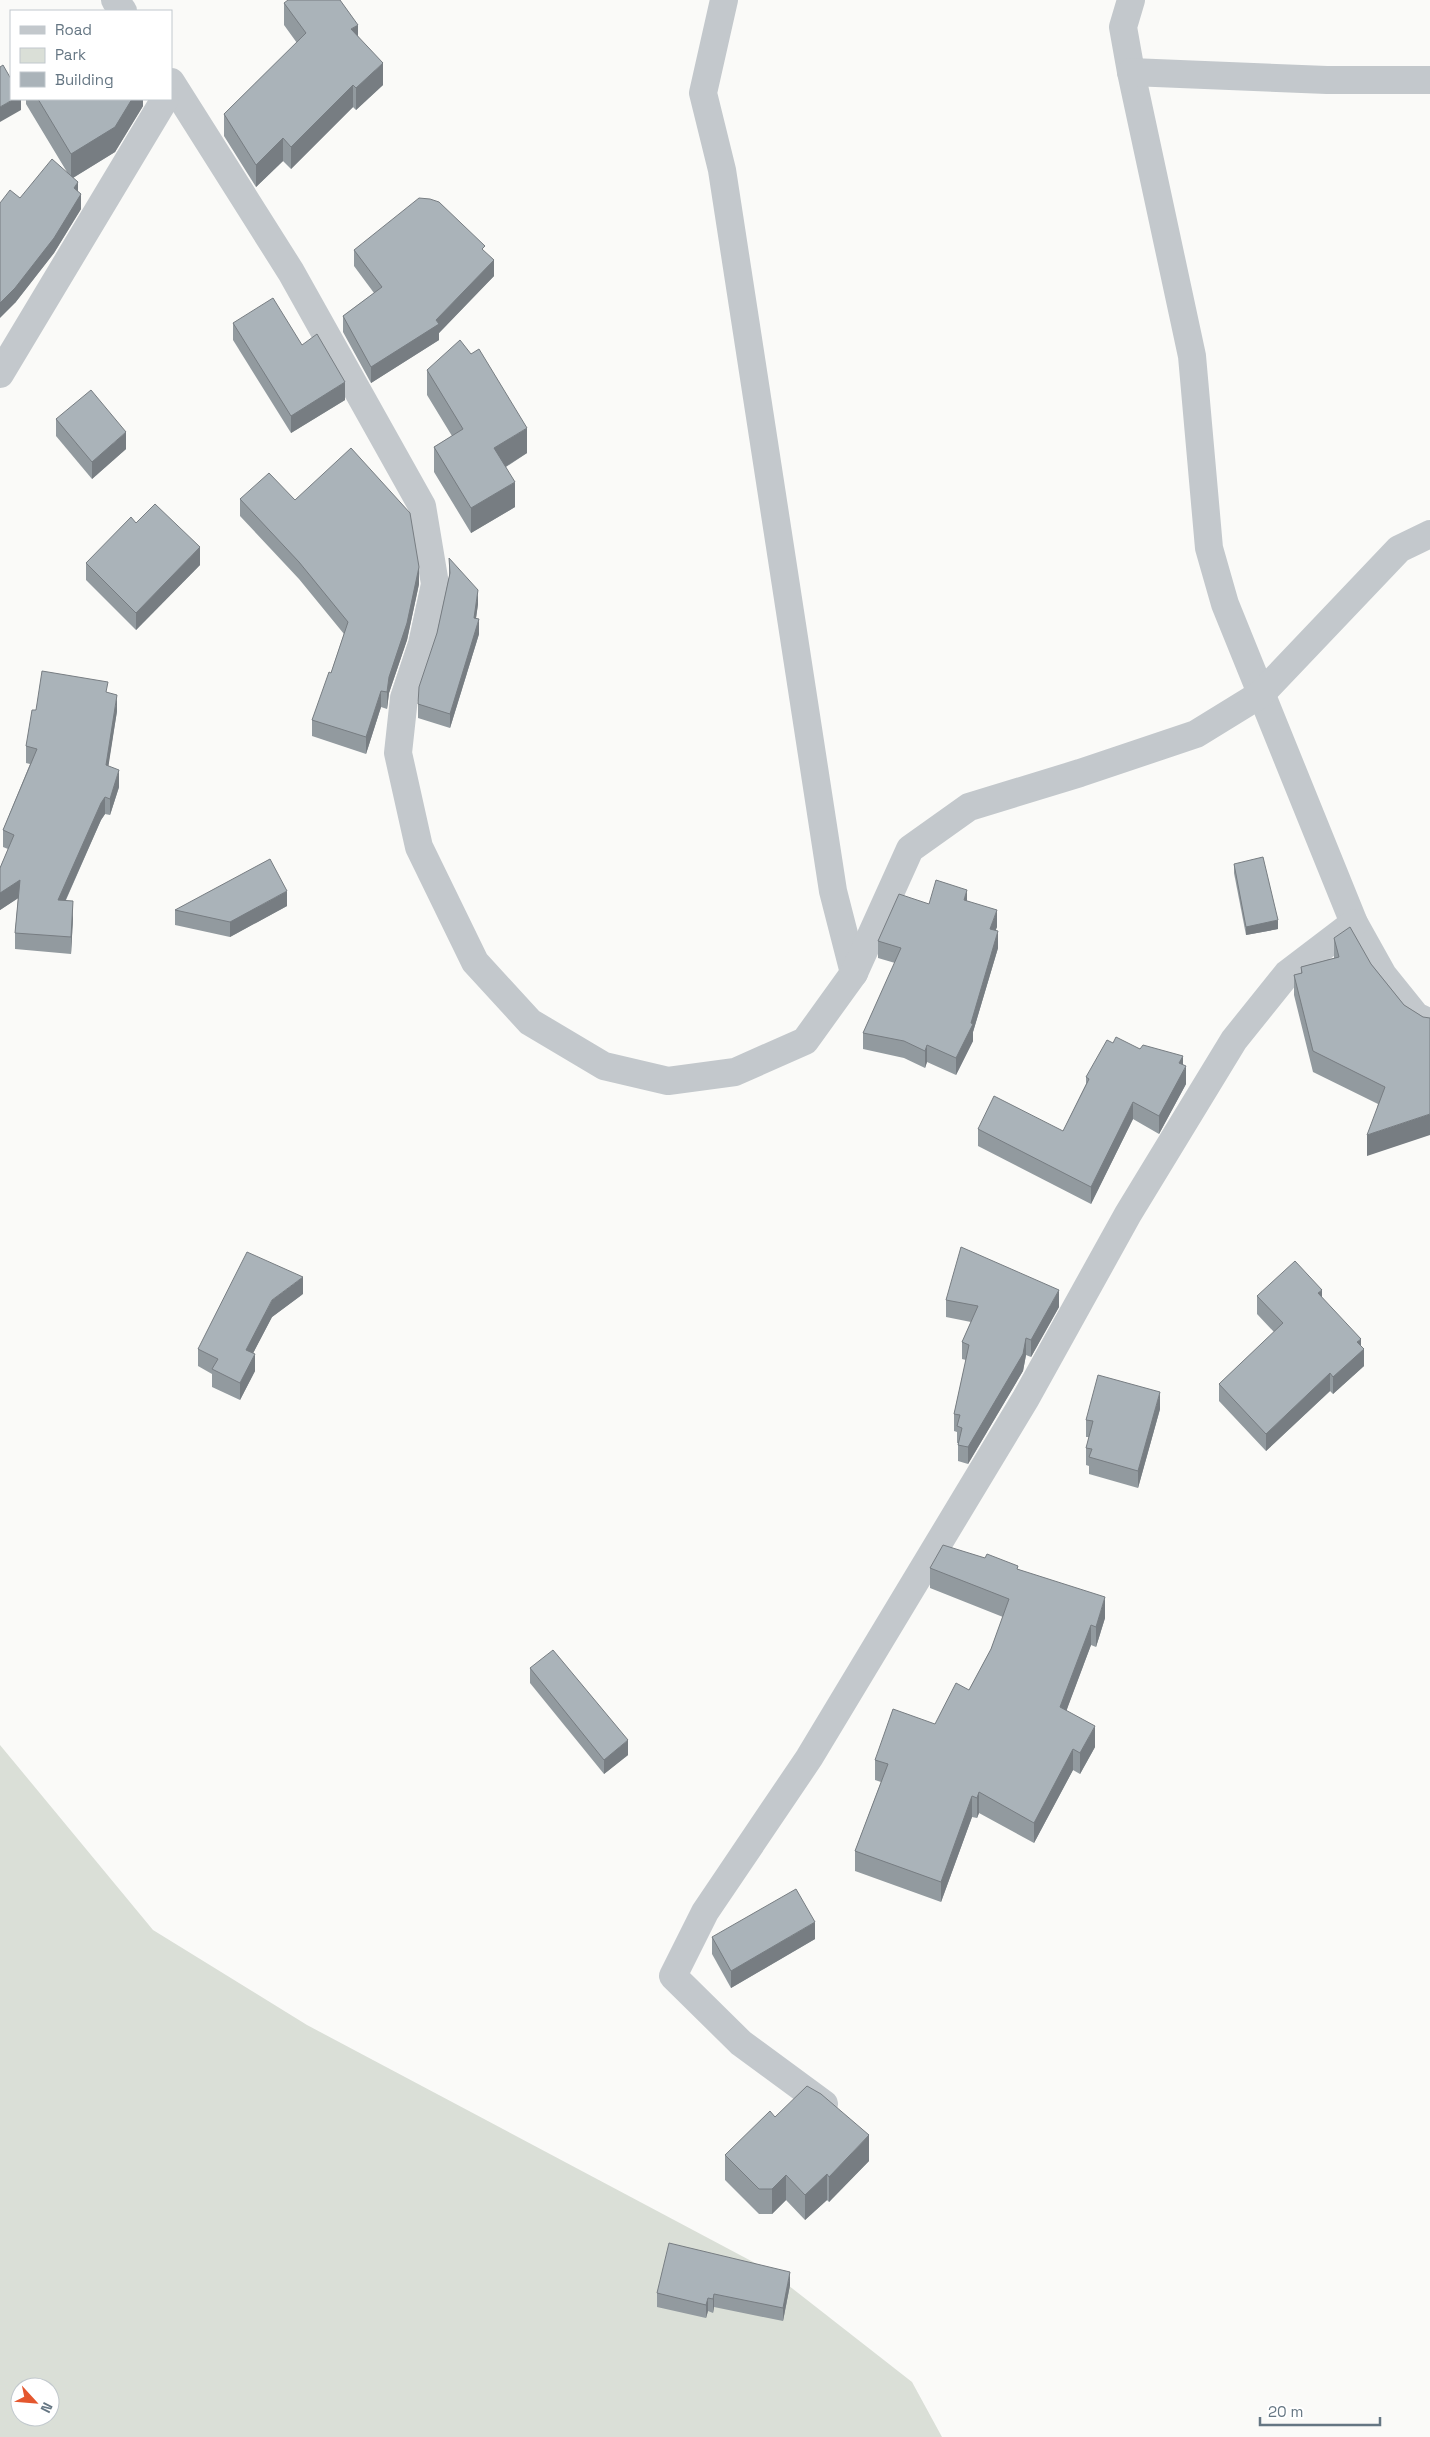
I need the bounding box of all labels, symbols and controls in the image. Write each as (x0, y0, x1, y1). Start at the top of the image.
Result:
legend (10, 10, 172, 100)
text: Road (55, 20, 92, 39)
text: Park (55, 45, 86, 64)
text: Building (55, 70, 114, 89)
north arrow (10, 2377, 60, 2427)
scale bar (1260, 2394, 1380, 2426)
text: N (37, 2400, 57, 2416)
text: 20 m (1268, 2402, 1303, 2421)

